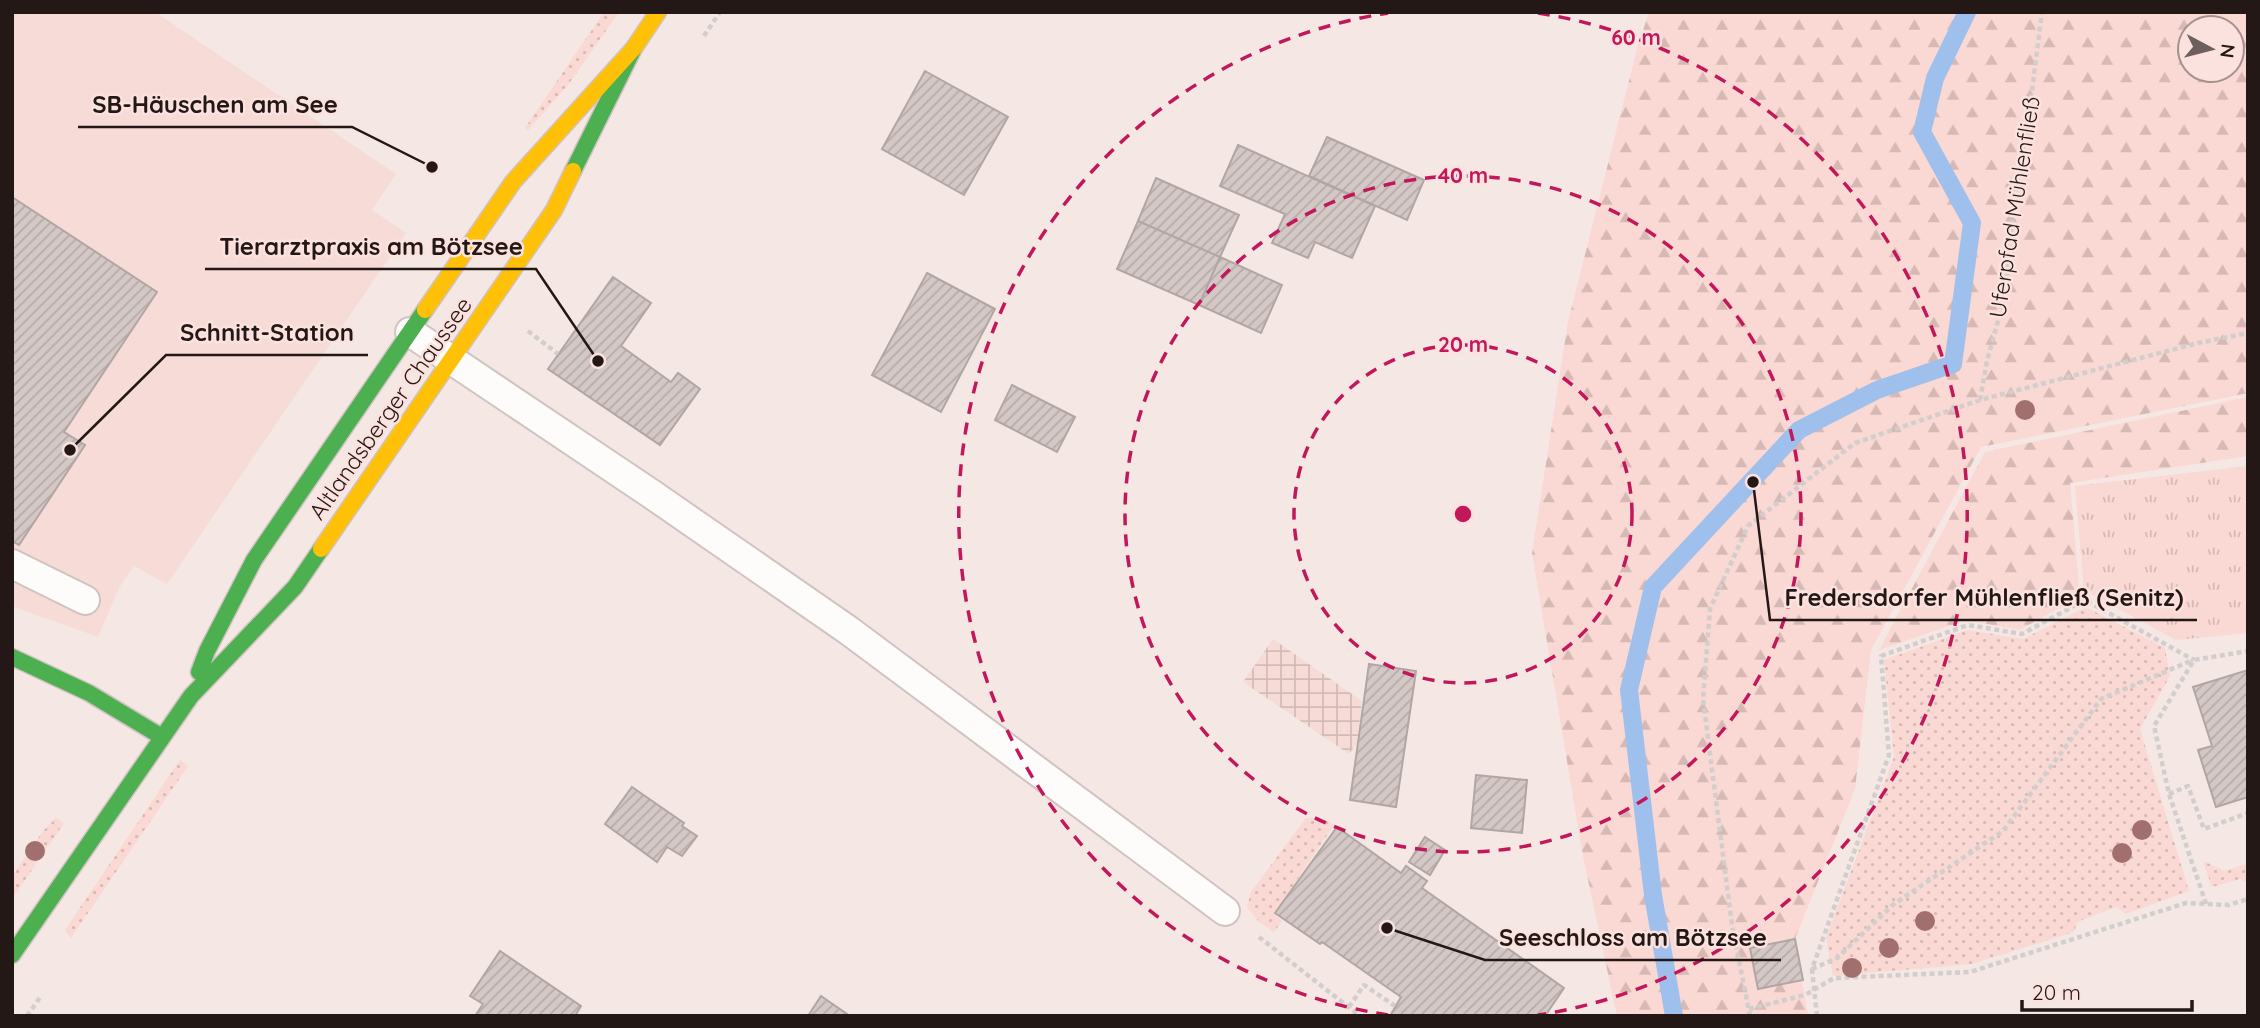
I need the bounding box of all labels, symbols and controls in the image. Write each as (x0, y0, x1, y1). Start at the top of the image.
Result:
north arrow (2176, 14, 2246, 84)
text: 60 m (1611, 24, 1661, 50)
text: N (2215, 43, 2241, 59)
callout: SB-Häuschen am See (78, 82, 352, 127)
text: SB-Häuschen am See (92, 89, 338, 119)
street label: Uferpfad Mühlenfließ (1982, 94, 2046, 320)
text: 40 m (1438, 162, 1488, 188)
callout: Tierarztpraxis am Bötzsee (205, 224, 536, 269)
text: Tierarztpraxis am Bötzsee (219, 231, 523, 261)
street label: Altlandsberger Chaussee (302, 291, 478, 525)
callout: Schnitt-Station (166, 310, 368, 355)
text: Schnitt-Station (180, 317, 354, 347)
text: 20 m (1438, 331, 1488, 357)
centre of rings (1451, 502, 1475, 526)
callout: Fredersdorfer Mühlenfließ (Senitz) (1770, 575, 2197, 620)
text: Fredersdorfer Mühlenfließ (Senitz) (1784, 582, 2184, 612)
callout: Seeschloss am Bötzsee (1485, 915, 1781, 960)
text: Seeschloss am Bötzsee (1499, 922, 1767, 952)
scale bar (2022, 968, 2192, 1012)
text: 20 m (2032, 979, 2081, 1005)

